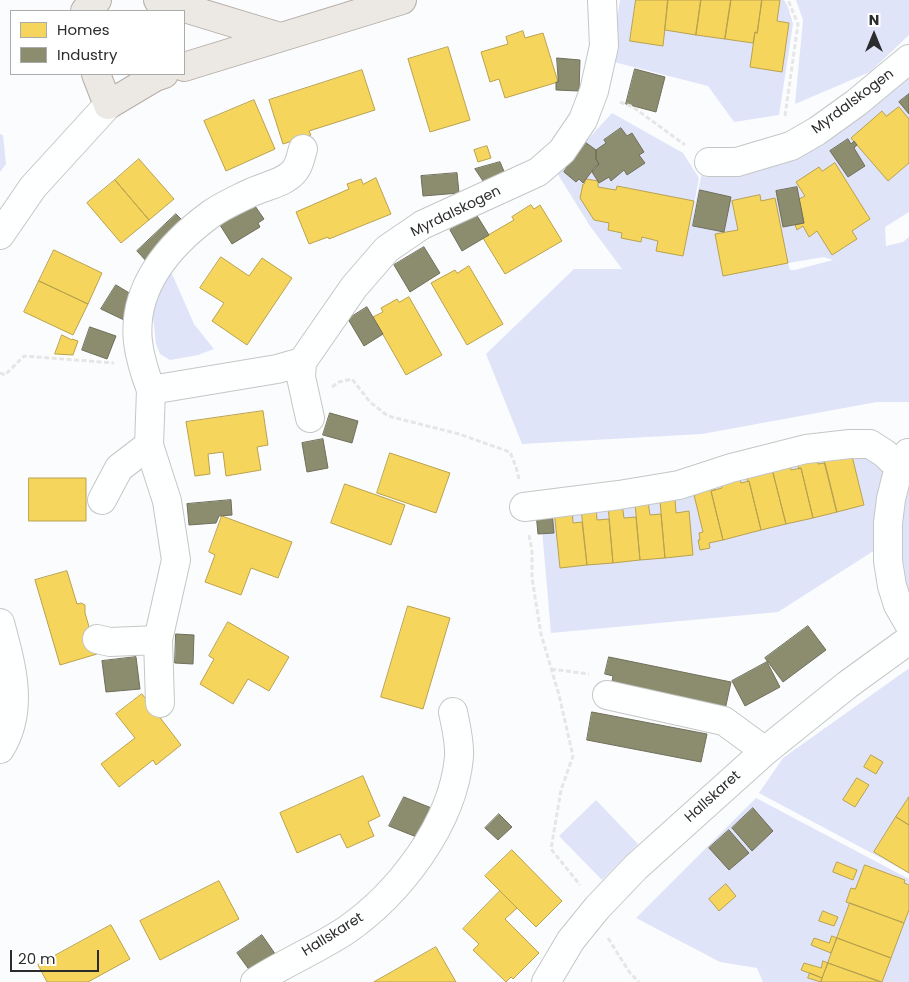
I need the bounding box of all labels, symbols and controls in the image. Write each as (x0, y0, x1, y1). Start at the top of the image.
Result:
legend (10, 10, 185, 75)
north arrow (849, 10, 899, 60)
text: N (869, 10, 879, 30)
text: Homes (57, 19, 110, 40)
text: Industry (57, 44, 117, 65)
street label: Myrdalskogen (809, 66, 897, 138)
street label: Myrdalskogen (408, 183, 504, 241)
street label: Hallskaret (682, 768, 744, 826)
street label: Hallskaret (299, 910, 367, 960)
scale bar (12, 940, 101, 972)
text: 20 m (18, 948, 56, 969)

